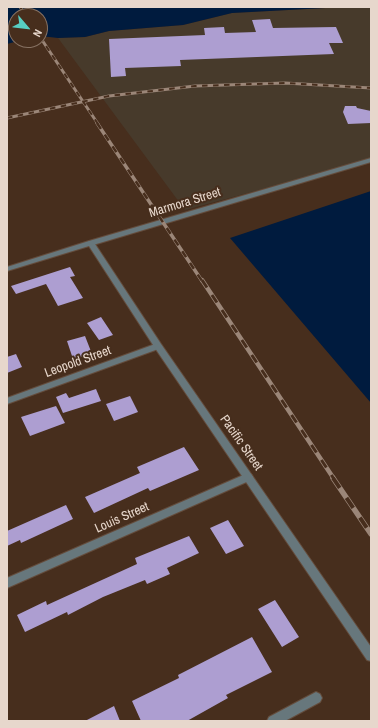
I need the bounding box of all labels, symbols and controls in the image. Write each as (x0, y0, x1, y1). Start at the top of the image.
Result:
north arrow (8, 8, 48, 48)
text: N (30, 27, 45, 39)
street label: Marmora Street (147, 185, 223, 221)
street label: Leopold Street (43, 343, 113, 381)
street label: Pacific Street (216, 412, 266, 474)
street label: Louis Street (93, 499, 151, 537)

